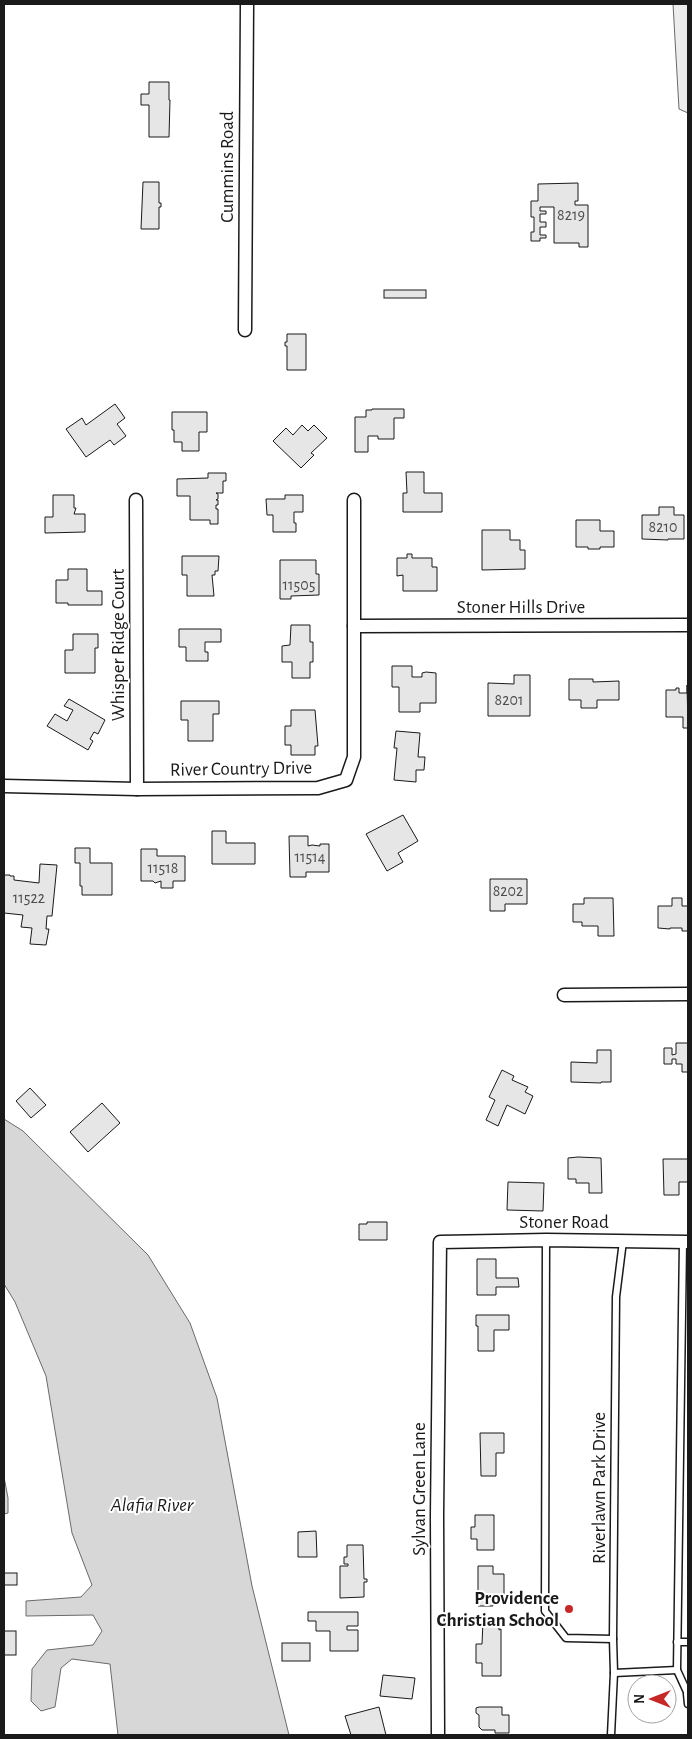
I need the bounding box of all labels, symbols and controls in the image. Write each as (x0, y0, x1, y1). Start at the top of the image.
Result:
street label: Cummins Road (218, 111, 237, 223)
house number: 8219 (557, 207, 585, 223)
house number: 8210 (649, 519, 677, 535)
street label: Whisper Ridge Court (109, 569, 128, 721)
house number: 11505 (283, 577, 315, 593)
street label: Stoner Hills Drive (457, 598, 585, 617)
house number: 8201 (495, 692, 523, 708)
street label: River Country Drive (170, 758, 312, 780)
house number: 11514 (295, 849, 326, 865)
house number: 11518 (148, 860, 178, 876)
house number: 8202 (493, 883, 523, 899)
house number: 11522 (13, 890, 45, 906)
street label: Stoner Road (519, 1213, 609, 1232)
street label: Riverlawn Park Drive (590, 1412, 609, 1564)
street label: Sylvan Green Lane (410, 1422, 429, 1556)
water label: Alafia River (110, 1495, 194, 1515)
place label: Providence Christian School (437, 1589, 559, 1630)
marker: Providence Christian School (563, 1603, 575, 1615)
north arrow (627, 1674, 677, 1724)
text: N (633, 1694, 647, 1704)

